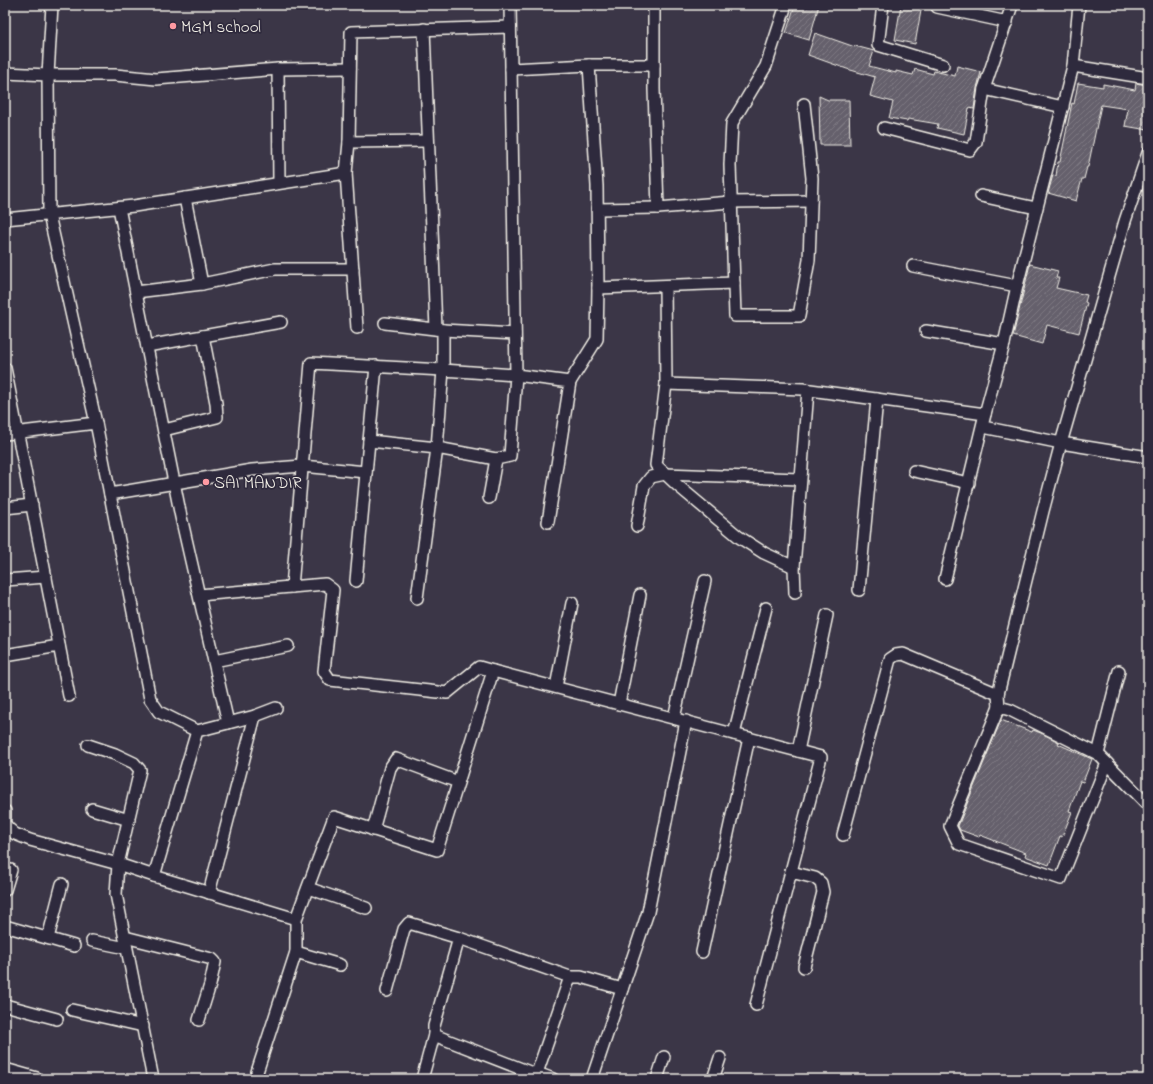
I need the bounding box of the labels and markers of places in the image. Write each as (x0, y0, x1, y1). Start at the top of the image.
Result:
place label: MGM school (181, 15, 261, 40)
marker: MGM school (168, 21, 178, 31)
place label: SAI MANDIR (214, 471, 302, 496)
marker: SAI MANDIR (201, 477, 211, 487)

